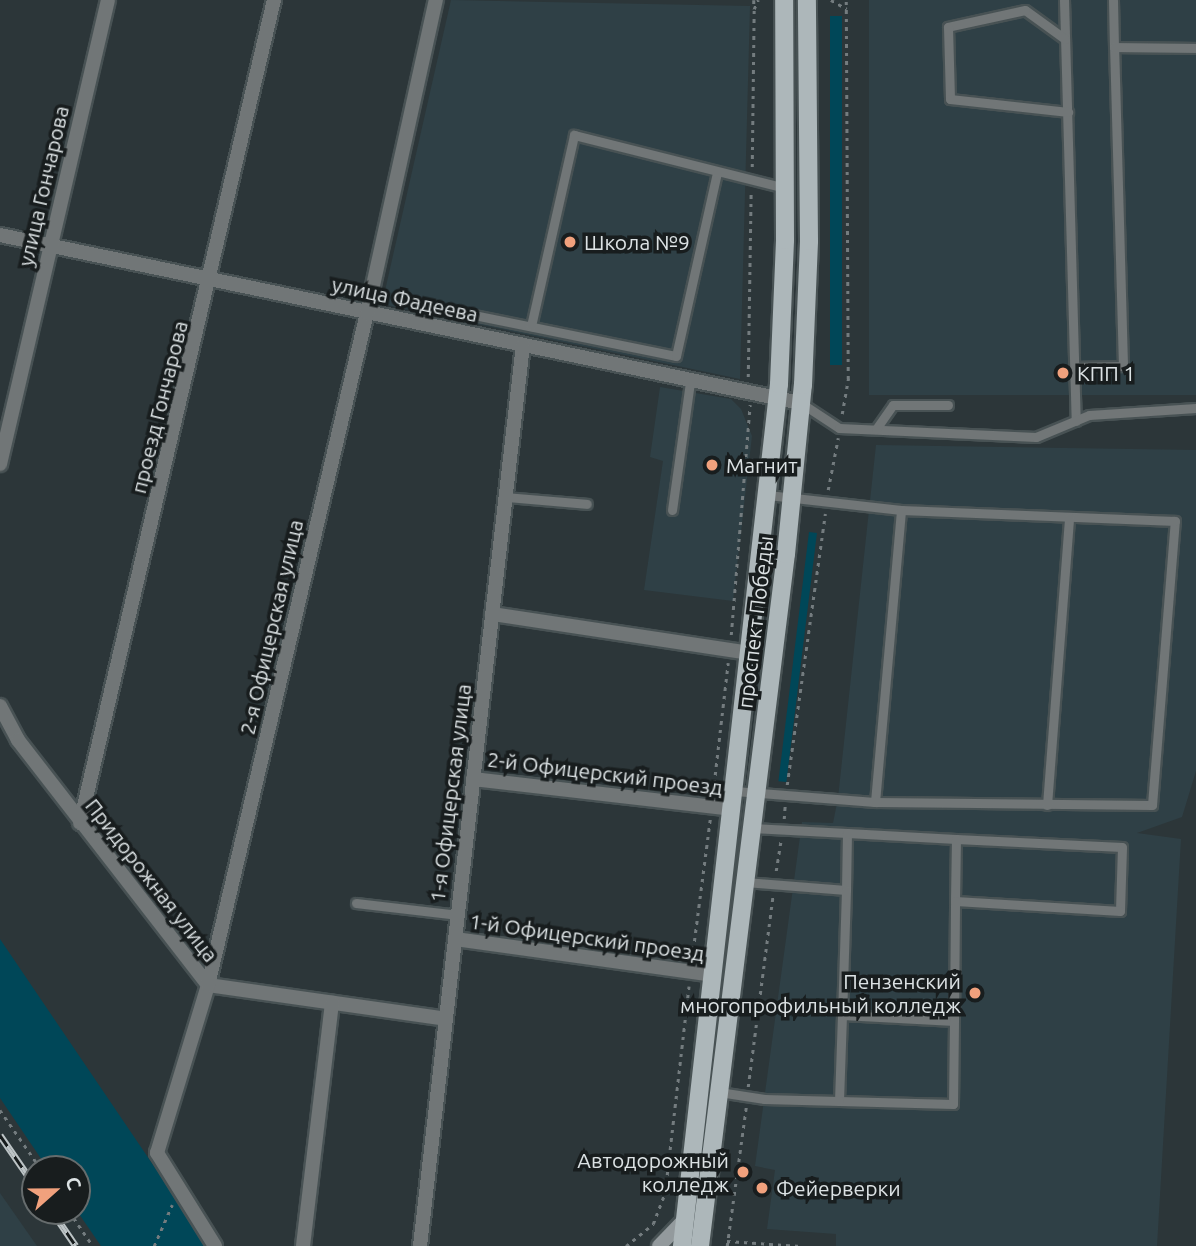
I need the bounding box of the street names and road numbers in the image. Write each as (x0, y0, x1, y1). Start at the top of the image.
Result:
street label: улица Гончарова (12, 103, 74, 269)
street label: улица Фадеева (330, 271, 480, 327)
street label: проезд Гончарова (125, 318, 193, 496)
street label: 2-я Офицерская улица (234, 517, 308, 737)
street label: проспект Победы (732, 534, 778, 710)
street label: 1-я Офицерская улица (424, 682, 476, 904)
street label: 2-й Офицерский проезд (486, 746, 724, 800)
street label: Придорожная улица (80, 793, 224, 967)
street label: 1-й Офицерский проезд (468, 908, 706, 966)

